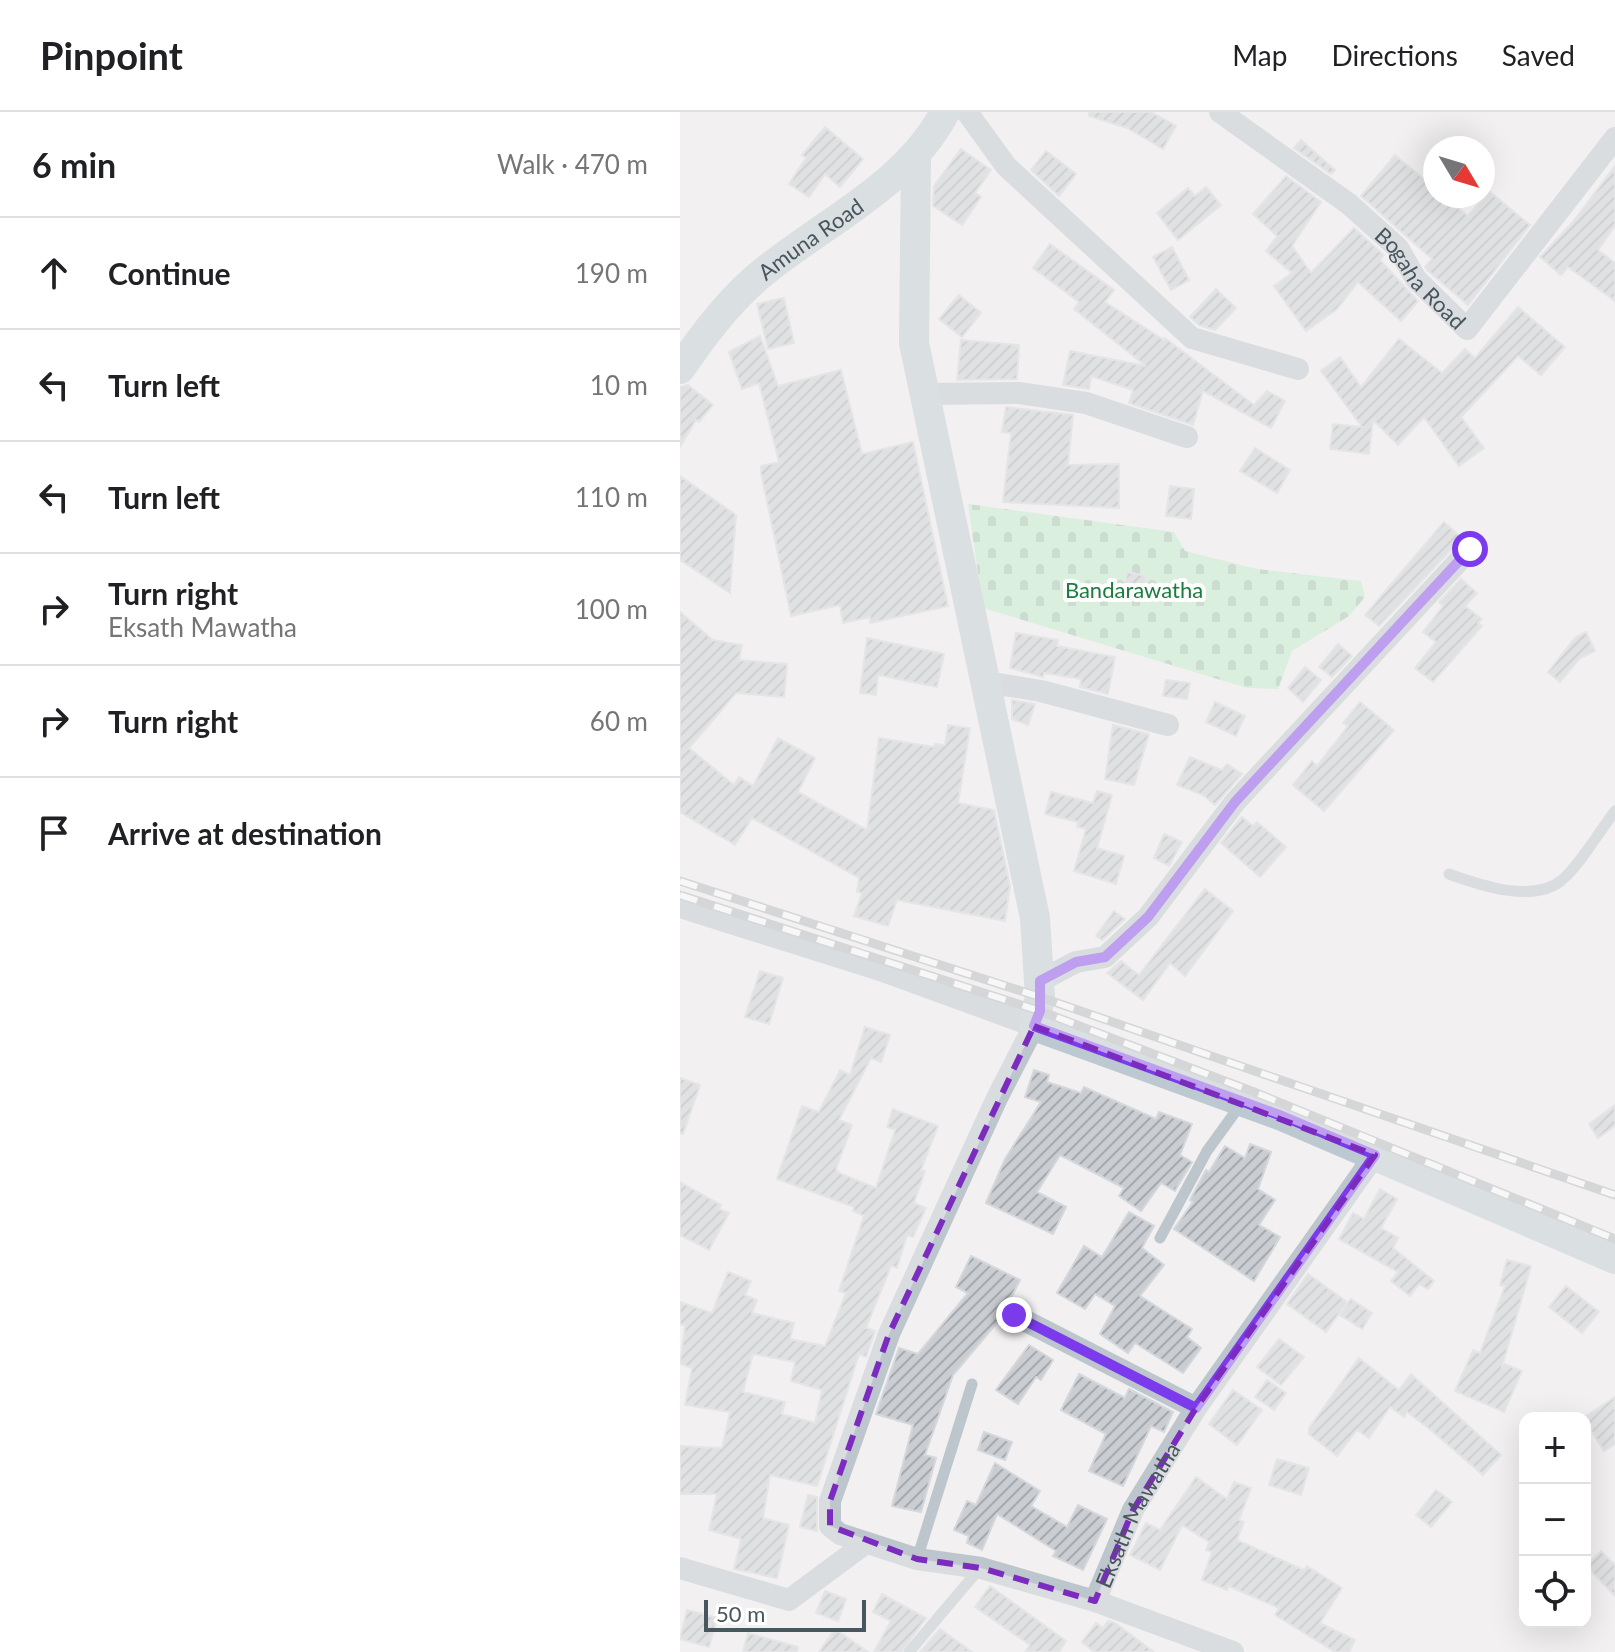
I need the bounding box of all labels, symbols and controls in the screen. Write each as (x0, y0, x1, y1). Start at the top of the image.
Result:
text: Pinpoint (40, 32, 183, 78)
text: Map (1232, 38, 1287, 72)
text: Directions (1331, 38, 1458, 72)
text: Saved (1502, 38, 1575, 72)
north arrow (1423, 136, 1495, 208)
text: 6 min (32, 144, 116, 185)
text: Walk · 470 m (497, 148, 648, 180)
street label: Amuna Road (752, 192, 868, 285)
street label: Bogaha Road (1370, 221, 1472, 334)
icon: ahead (32, 251, 76, 295)
text: Continue (108, 255, 231, 291)
text: 190 m (575, 257, 648, 289)
icon: left (32, 363, 76, 407)
text: Turn left (108, 367, 220, 403)
text: 10 m (590, 369, 648, 401)
icon: left (32, 475, 76, 519)
text: Turn left (108, 479, 220, 515)
text: 110 m (575, 481, 648, 513)
route start (1452, 531, 1488, 567)
text: Turn right (108, 575, 238, 611)
park label: Bandarawatha (1065, 576, 1203, 603)
icon: right (32, 587, 76, 631)
text: 100 m (575, 593, 648, 625)
text: Eksath Mawatha (108, 611, 297, 643)
icon: right (32, 699, 76, 743)
text: Turn right (108, 703, 238, 739)
text: 60 m (590, 705, 648, 737)
icon: arrive (32, 811, 76, 855)
text: Arrive at destination (108, 815, 382, 851)
route end (996, 1297, 1032, 1333)
map controls (1519, 1412, 1591, 1628)
button: + (1519, 1412, 1591, 1484)
street label: Eksath Mawatha (1089, 1437, 1185, 1591)
button: − (1519, 1484, 1591, 1556)
button: locate (1519, 1556, 1591, 1628)
scale bar (704, 1596, 866, 1632)
text: 50 m (716, 1600, 765, 1627)

